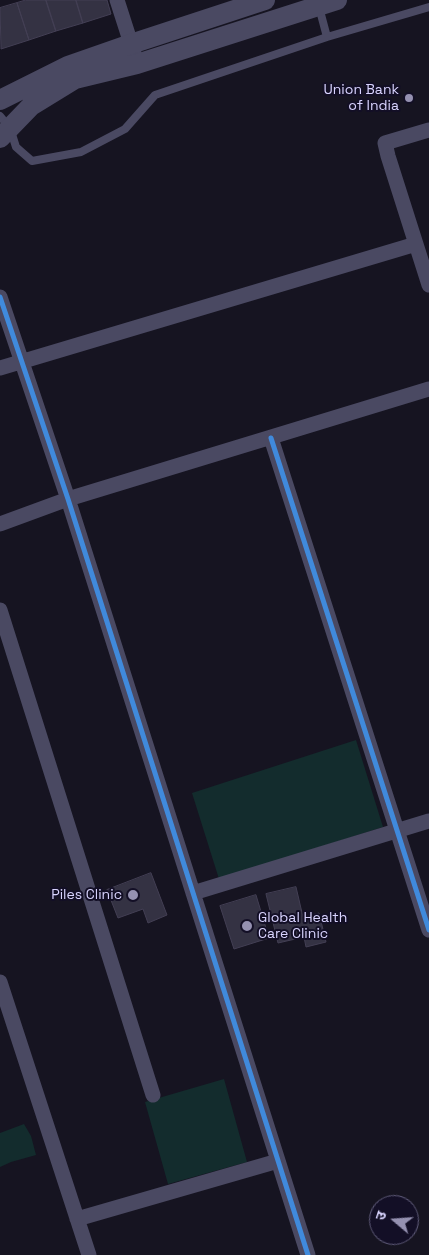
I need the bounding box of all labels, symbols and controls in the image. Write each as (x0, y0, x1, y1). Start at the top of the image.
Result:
place label: Union Bank of India (323, 82, 399, 114)
marker: Union Bank of India (403, 92, 415, 104)
place label: Piles Clinic (51, 887, 122, 903)
marker: Piles Clinic (126, 888, 140, 902)
place label: Global Health Care Clinic (258, 910, 347, 942)
marker: Global Health Care Clinic (240, 919, 254, 933)
north arrow (369, 1195, 419, 1245)
text: उ (371, 1209, 391, 1222)

